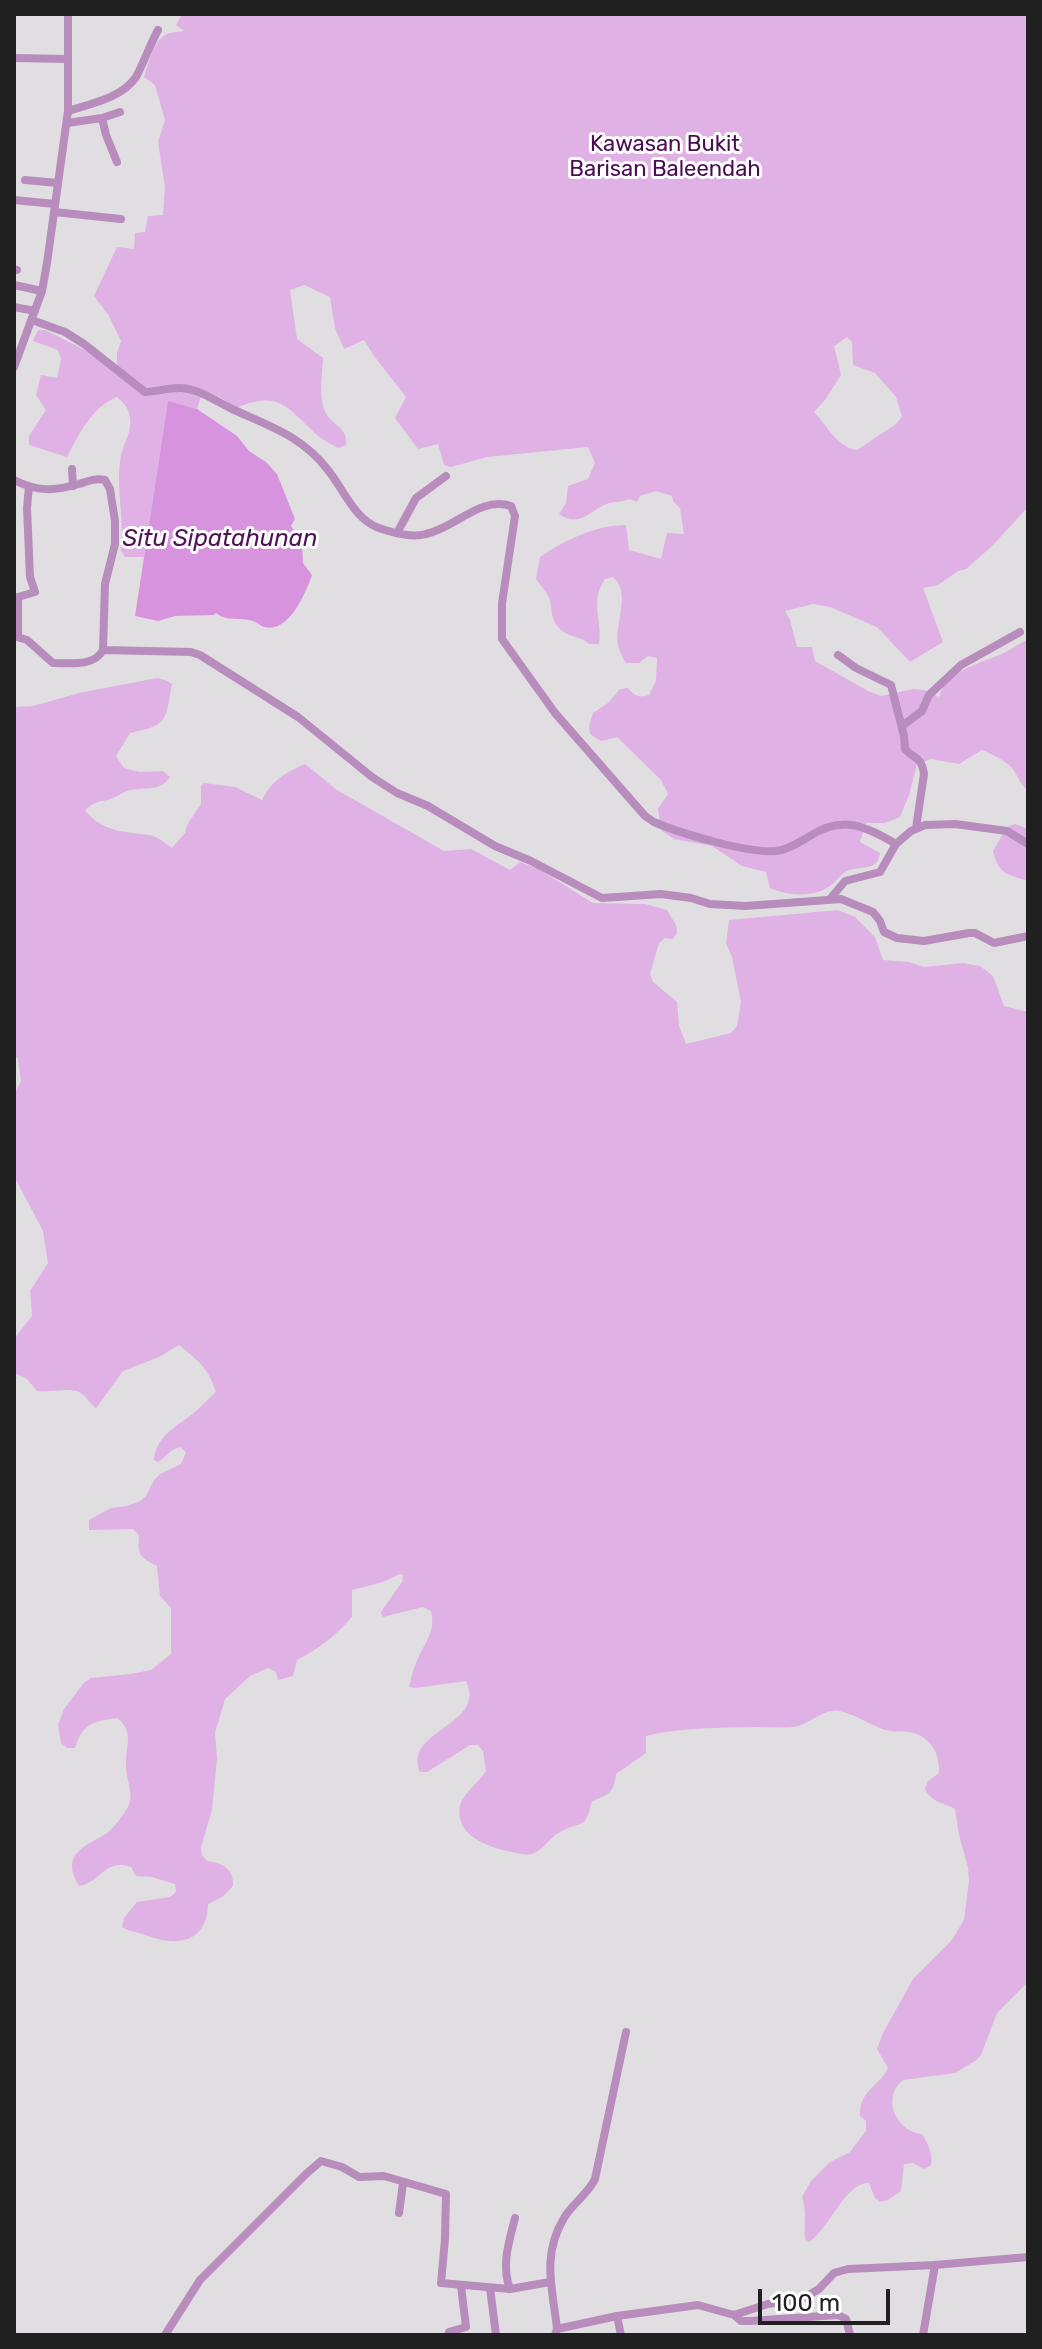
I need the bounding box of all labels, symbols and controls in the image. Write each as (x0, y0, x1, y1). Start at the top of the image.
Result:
park label: Kawasan Bukit Barisan Baleendah (569, 132, 761, 184)
water label: Situ Sipatahunan (123, 525, 317, 553)
scale bar (762, 2273, 894, 2323)
text: 100 m (772, 2289, 840, 2317)

